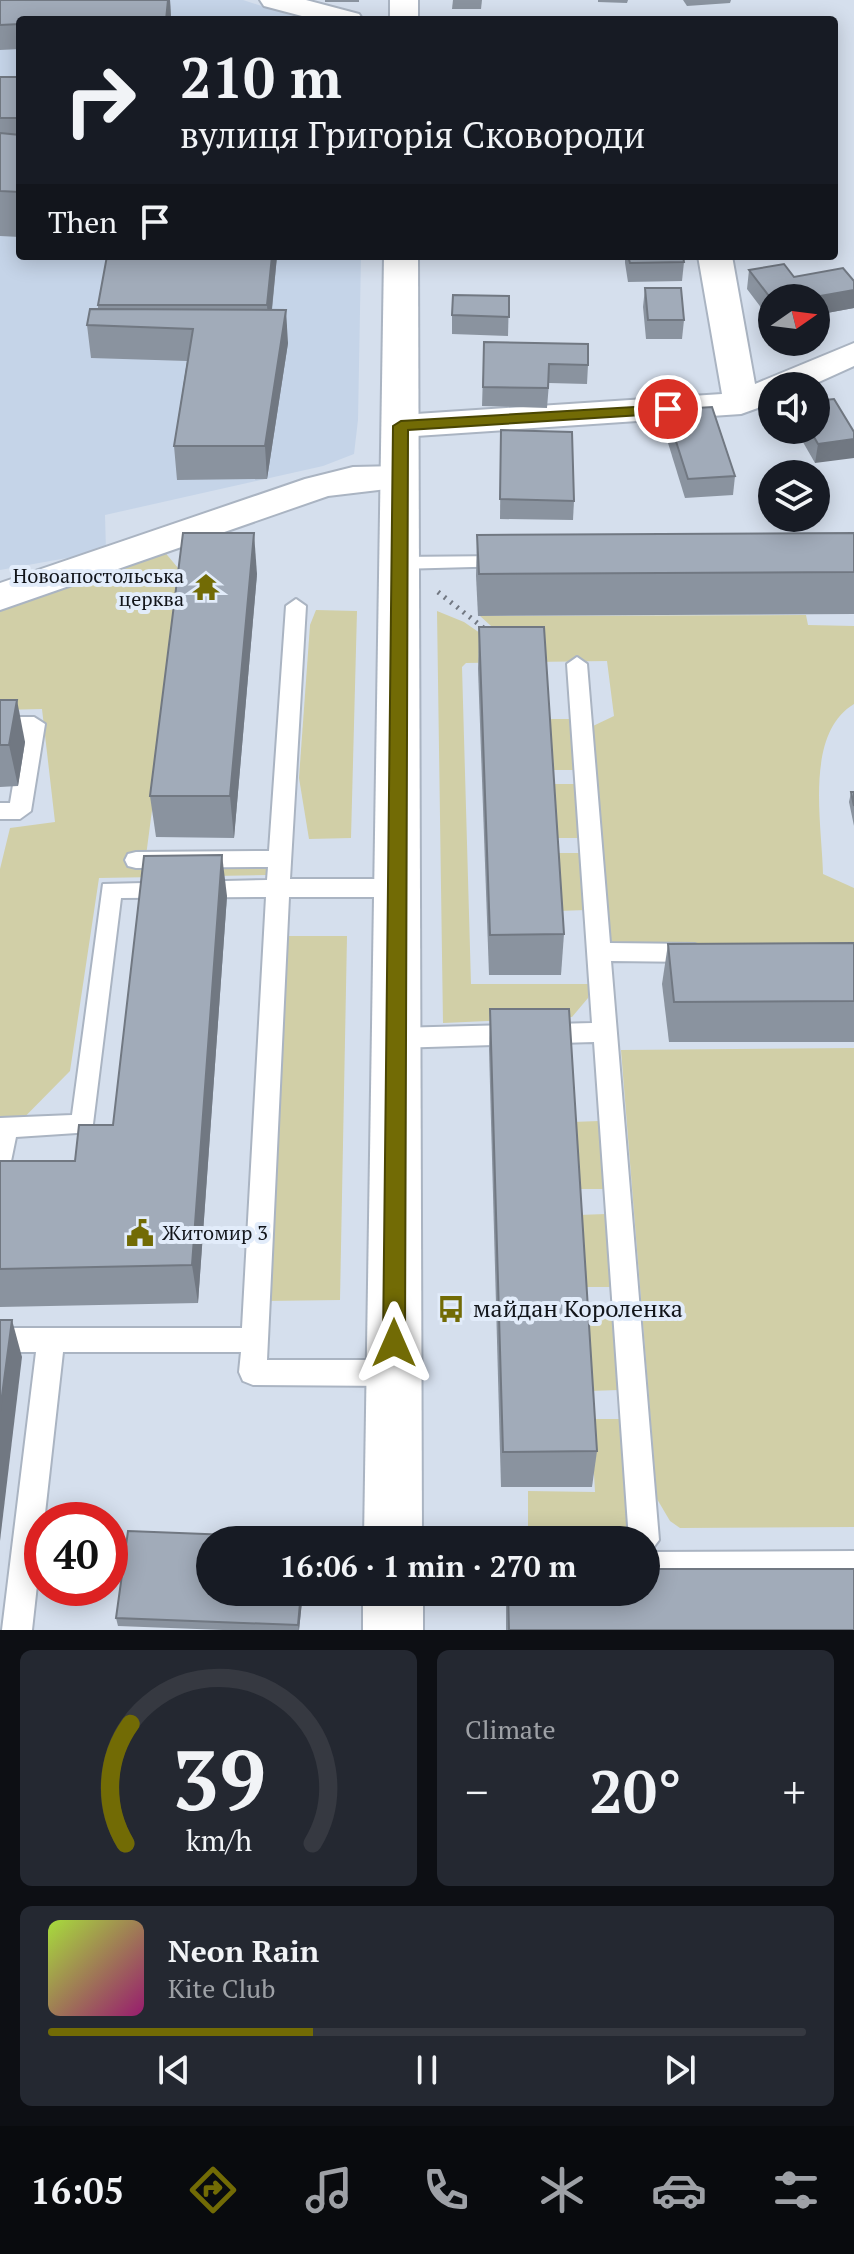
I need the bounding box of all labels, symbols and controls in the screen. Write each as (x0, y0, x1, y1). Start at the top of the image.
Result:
text: 210 m (180, 40, 342, 114)
icon: right (48, 48, 152, 152)
text: вулиця Григорія Сковороди (180, 111, 645, 158)
icon: arrive (133, 200, 177, 244)
text: Then (48, 202, 117, 242)
north arrow (758, 284, 830, 356)
map controls (758, 284, 830, 532)
button: sound (758, 372, 830, 444)
pin (634, 375, 702, 443)
icon: arrive (646, 387, 690, 431)
button: layers (758, 460, 830, 532)
place label: Новоапостольська церква (13, 562, 184, 612)
temple icon: Новоапостольська церква (191, 572, 221, 602)
public building icon: Житомир 3 (125, 1218, 155, 1248)
place label: Житомир 3 (162, 1219, 268, 1246)
place label: майдан Короленка (473, 1292, 683, 1324)
bus stop icon: майдан Короленка (436, 1294, 466, 1324)
position arrow (352, 1301, 436, 1385)
speed limit sign: 40 (24, 1502, 128, 1606)
text: 16:06 · 1 min · 270 m (280, 1546, 576, 1586)
text: Climate (465, 1712, 556, 1746)
text: 39 (171, 1724, 266, 1834)
text: 20° (589, 1751, 682, 1830)
text: − (465, 1762, 488, 1821)
text: + (783, 1762, 806, 1821)
text: km/h (185, 1821, 252, 1859)
text: Neon Rain (168, 1931, 319, 1971)
text: Kite Club (168, 1971, 275, 2005)
icon: previous (152, 2048, 196, 2092)
icon: pause (405, 2048, 449, 2092)
icon: next (658, 2048, 702, 2092)
icon: directions (185, 2162, 241, 2218)
icon: music (301, 2162, 357, 2218)
icon: phone (418, 2162, 474, 2218)
icon: climate (534, 2162, 590, 2218)
icon: car (651, 2162, 707, 2218)
icon: filters (768, 2162, 824, 2218)
text: 16:05 (30, 2167, 124, 2214)

